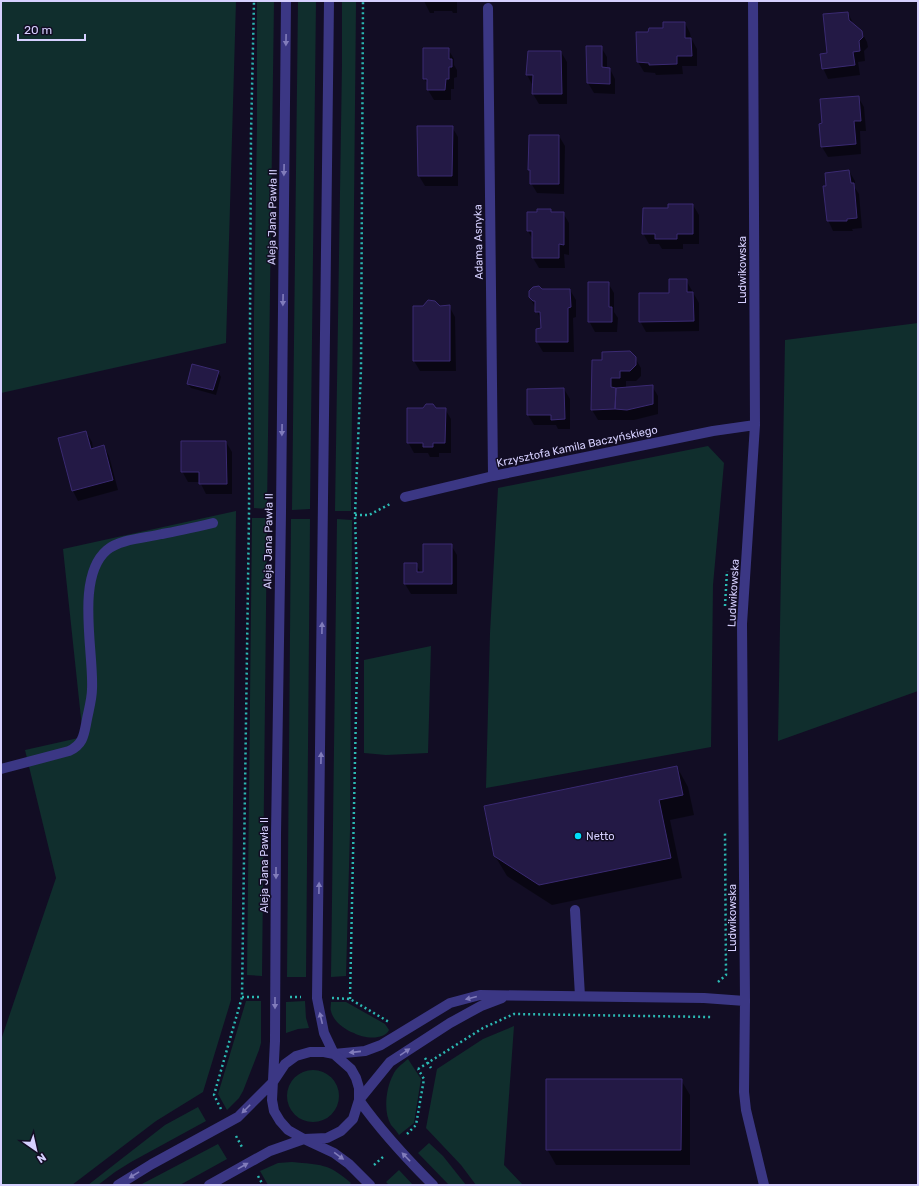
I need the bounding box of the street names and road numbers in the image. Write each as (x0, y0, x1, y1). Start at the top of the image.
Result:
street label: Aleja Jana Pawła II (265, 169, 280, 265)
street label: Adama Asnyka (471, 204, 486, 280)
street label: Ludwikowska (736, 236, 749, 304)
street label: Krzysztofa Kamila Baczyńskiego (495, 423, 659, 470)
street label: Aleja Jana Pawła II (261, 493, 276, 589)
street label: Ludwikowska (725, 559, 742, 627)
street label: Aleja Jana Pawła II (258, 817, 271, 913)
street label: Ludwikowska (726, 884, 739, 952)

